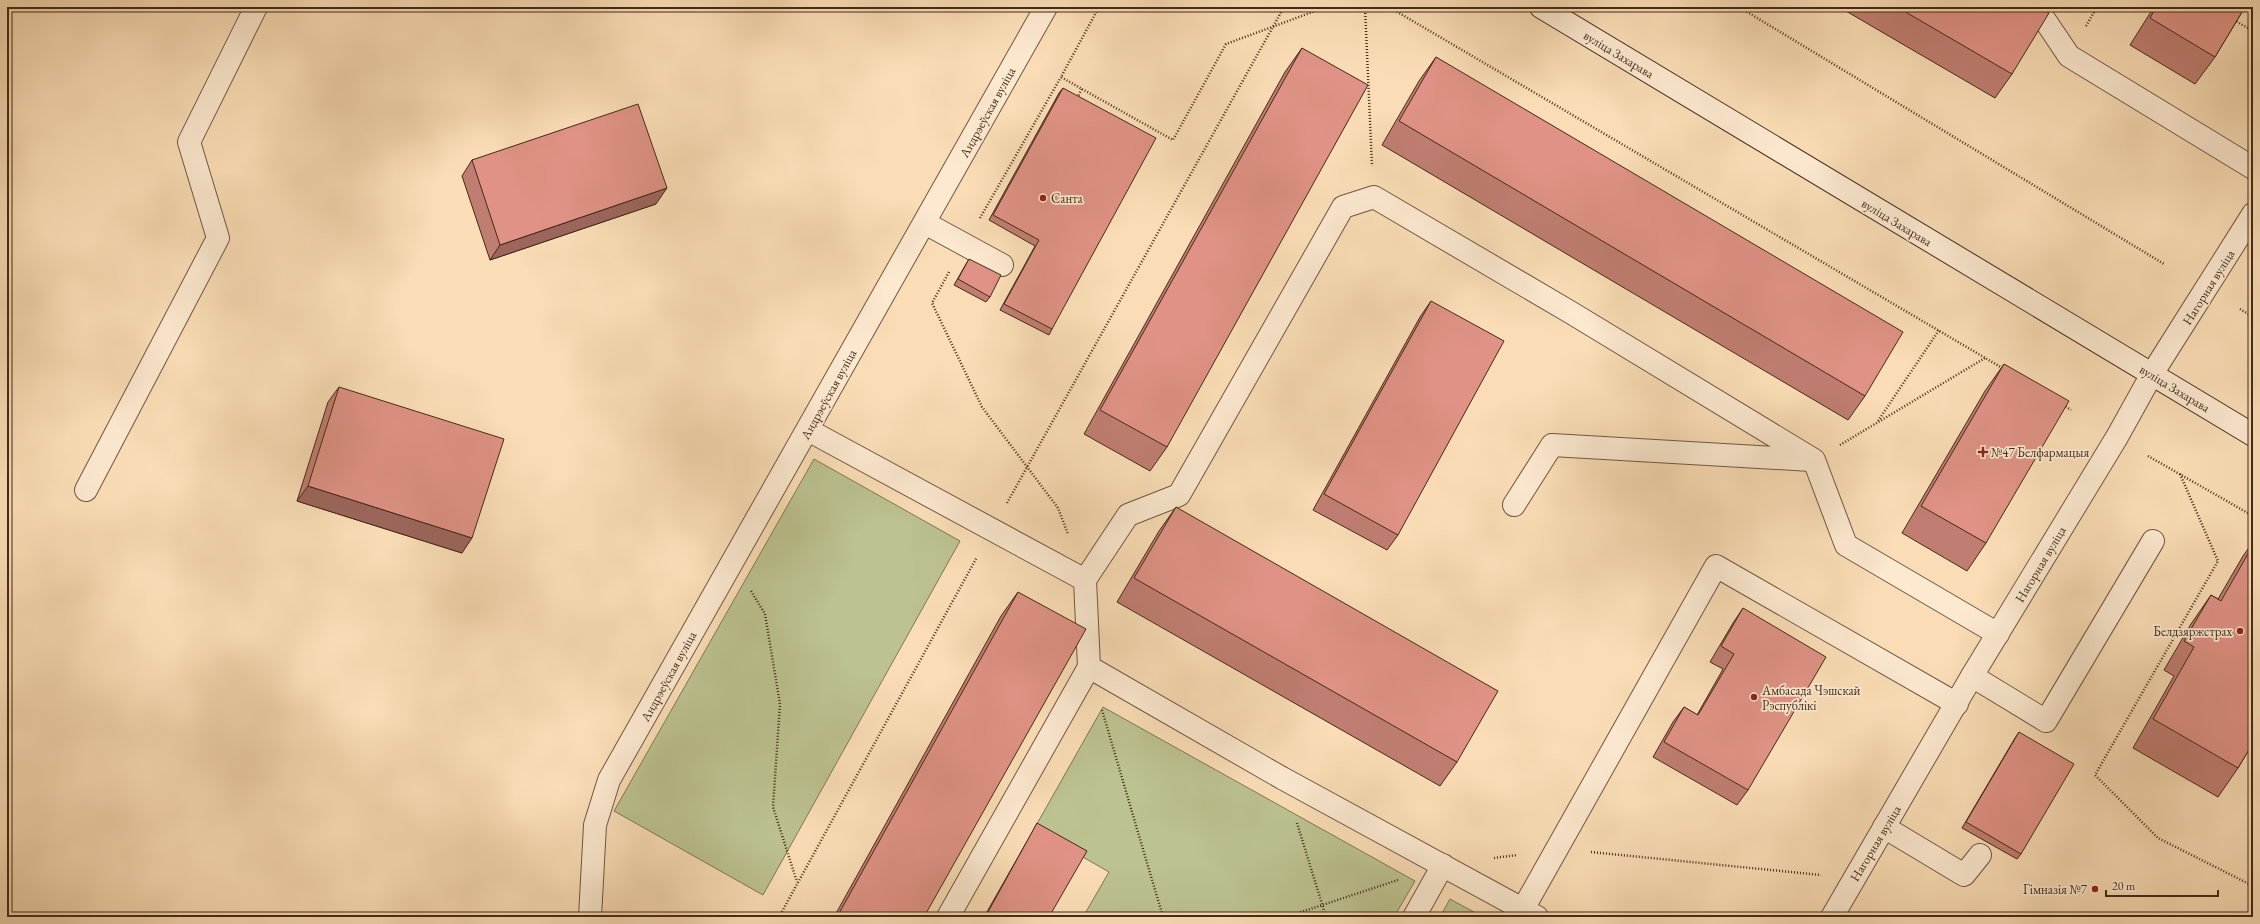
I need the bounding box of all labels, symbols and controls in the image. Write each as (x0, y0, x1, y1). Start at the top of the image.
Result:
street label: вуліца Захарава (1580, 27, 1658, 83)
street label: Андрэеўская вуліца (955, 63, 1020, 161)
place label: Санта (1051, 190, 1084, 207)
marker: Санта (1038, 193, 1048, 203)
street label: вуліца Захарава (1858, 195, 1936, 251)
street label: Нагорная вуліца (2178, 246, 2239, 328)
street label: Андрэеўская вуліца (796, 345, 861, 443)
street label: вуліца Захарава (2136, 361, 2214, 417)
place label: №47 Белфармацыя (1991, 444, 2089, 461)
marker: №47 Белфармацыя (1978, 447, 1988, 457)
street label: Нагорная вуліца (2011, 522, 2070, 605)
place label: Белдзяржстрах (2153, 623, 2232, 640)
marker: Белдзяржстрах (2235, 626, 2245, 636)
street label: Андрэеўская вуліца (636, 627, 701, 725)
place label: Амбасада Чэшскай Рэспублікі (1761, 682, 1861, 714)
marker: Амбасада Чэшскай Рэспублікі (1749, 692, 1759, 702)
street label: Нагорная вуліца (1846, 801, 1905, 884)
scale bar (2106, 872, 2218, 898)
text: 20 m (2112, 878, 2136, 894)
place label: Гімназія №7 (2023, 881, 2088, 898)
marker: Гімназія №7 (2090, 884, 2100, 894)

